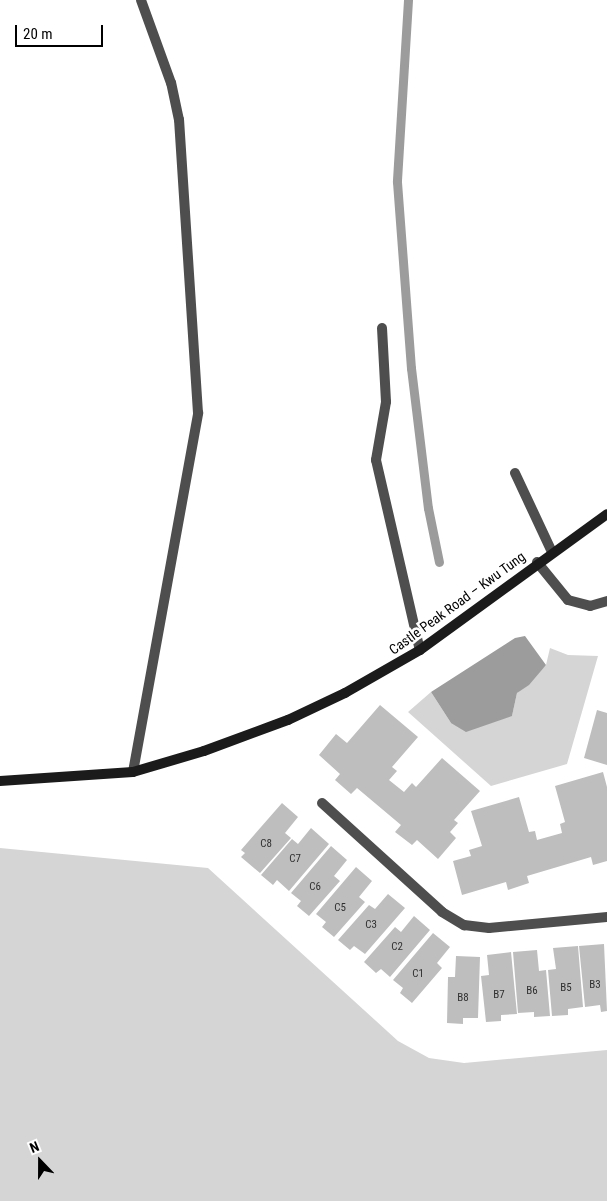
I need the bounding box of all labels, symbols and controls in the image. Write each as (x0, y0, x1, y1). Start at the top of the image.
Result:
scale bar (18, 15, 105, 47)
text: 20 m (23, 25, 53, 43)
street label: Castle Peak Road – Kwu Tung (386, 548, 528, 658)
house number: C8 (260, 837, 272, 851)
house number: C7 (289, 852, 301, 866)
house number: C6 (309, 880, 321, 894)
house number: C5 (334, 901, 346, 915)
house number: C3 (365, 918, 377, 932)
house number: C2 (391, 940, 403, 954)
house number: C1 (412, 967, 424, 981)
house number: B3 (589, 978, 601, 992)
house number: B5 (560, 981, 572, 995)
house number: B6 (526, 984, 538, 998)
house number: B7 (493, 988, 505, 1002)
house number: B8 (457, 991, 469, 1005)
north arrow (15, 1136, 65, 1186)
text: N (27, 1138, 41, 1156)

